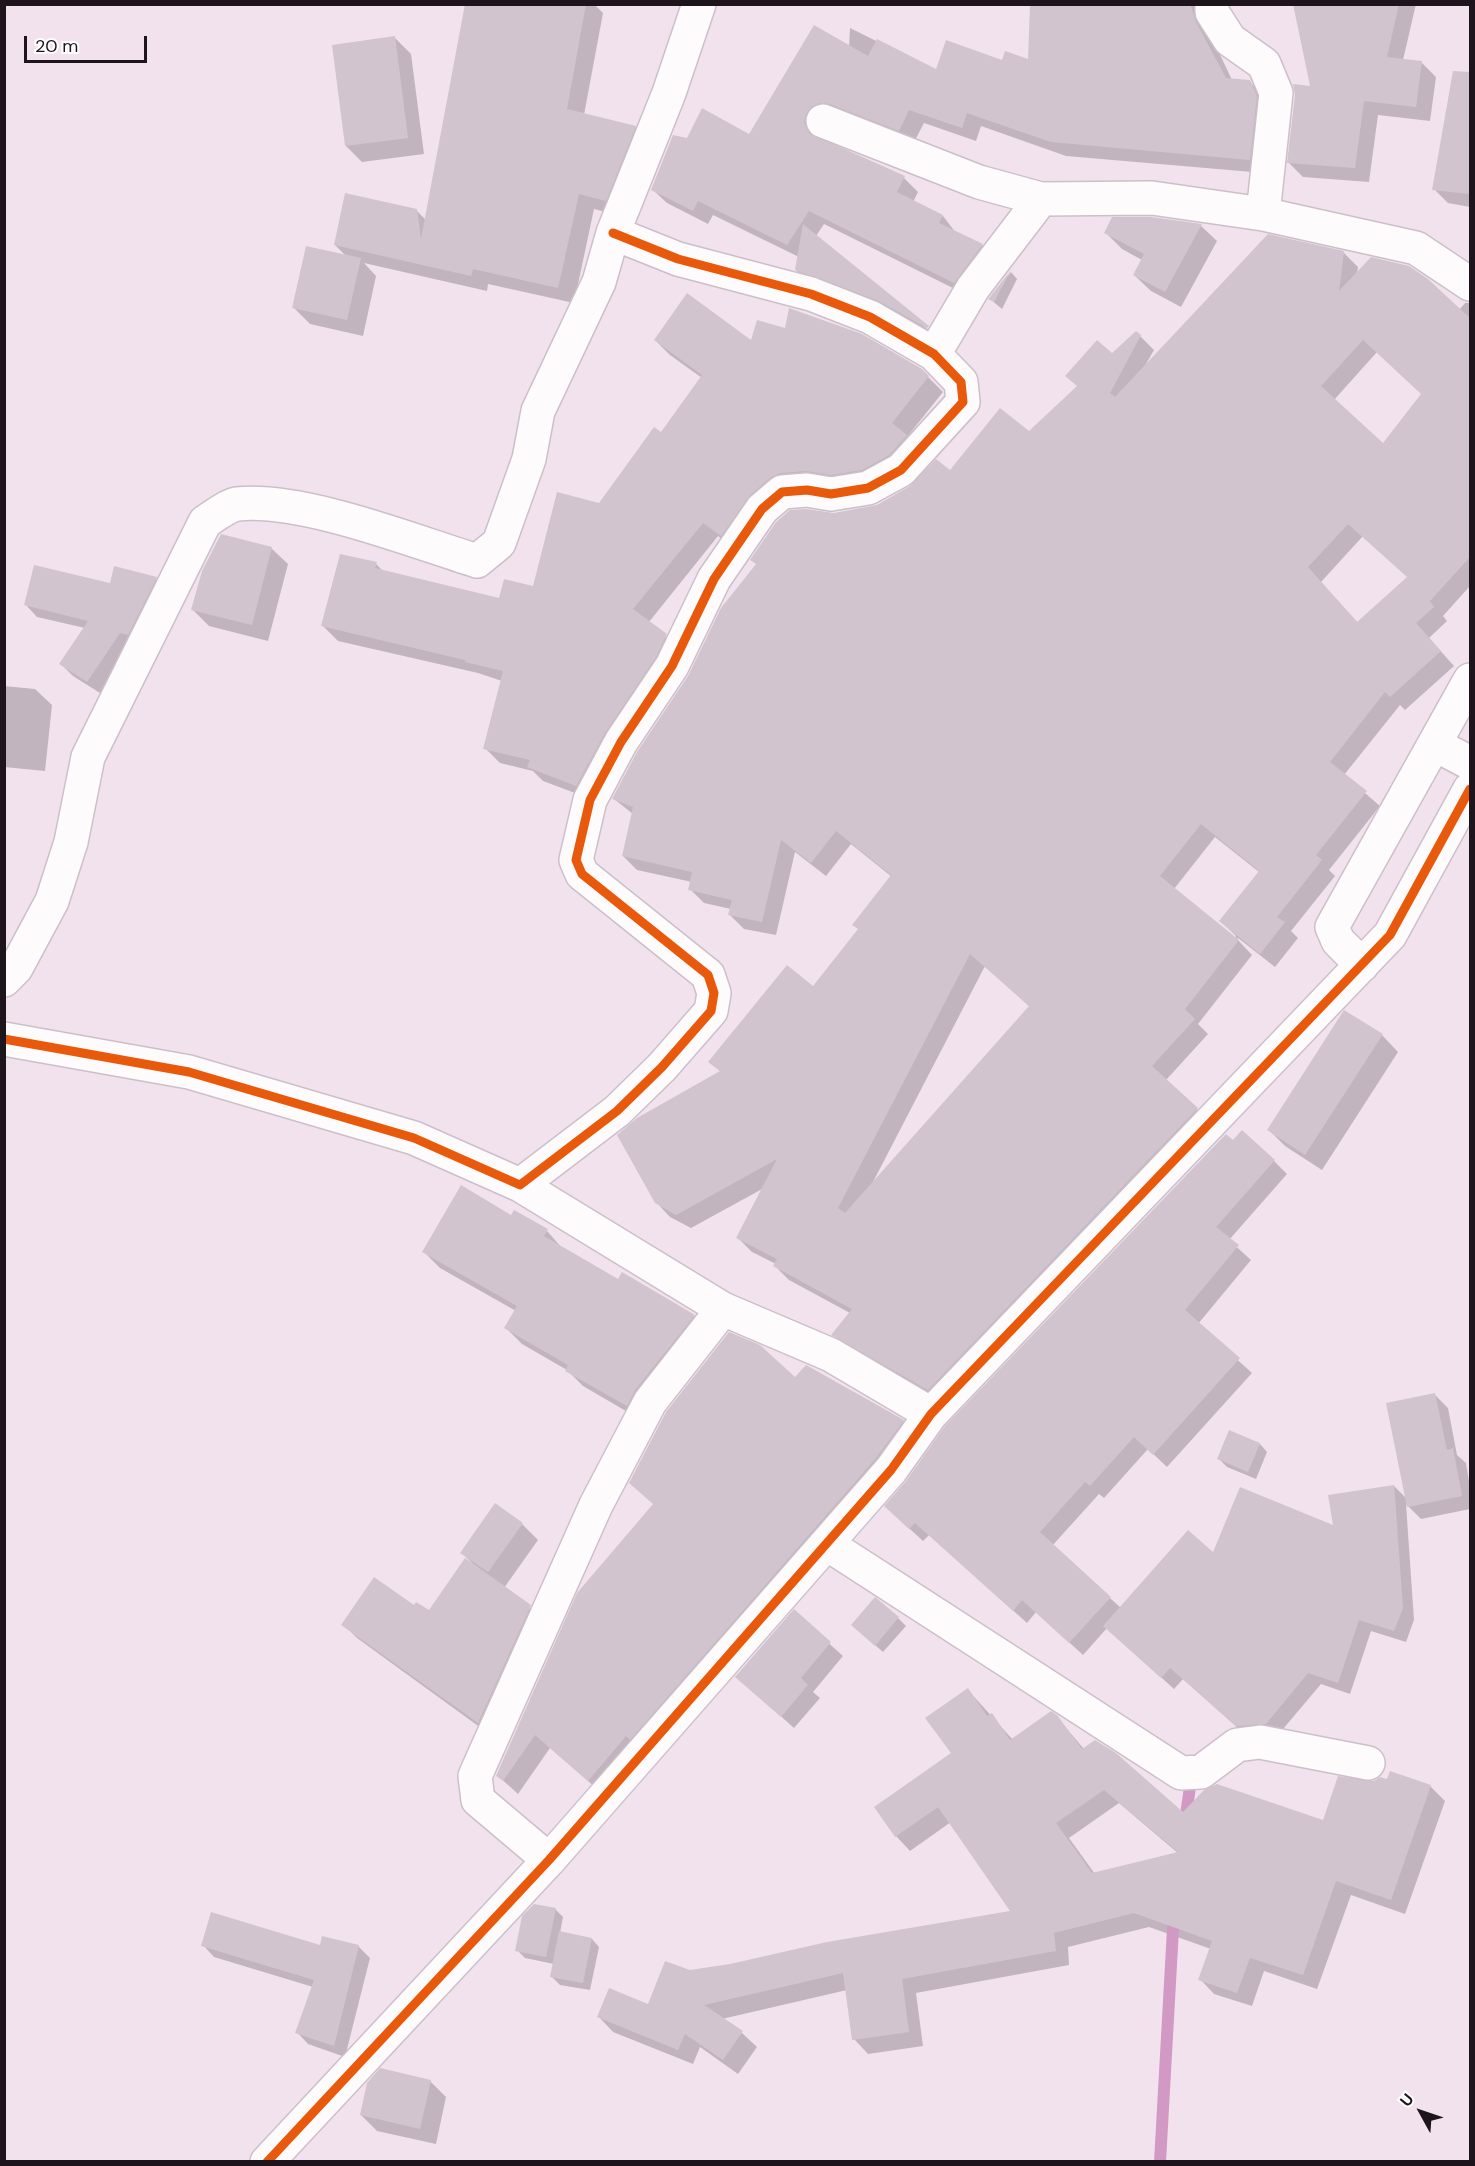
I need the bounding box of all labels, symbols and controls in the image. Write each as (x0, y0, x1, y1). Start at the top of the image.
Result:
scale bar (27, 24, 150, 62)
text: 20 m (35, 34, 78, 58)
north arrow (1391, 2082, 1451, 2142)
text: U (1395, 2089, 1418, 2111)

